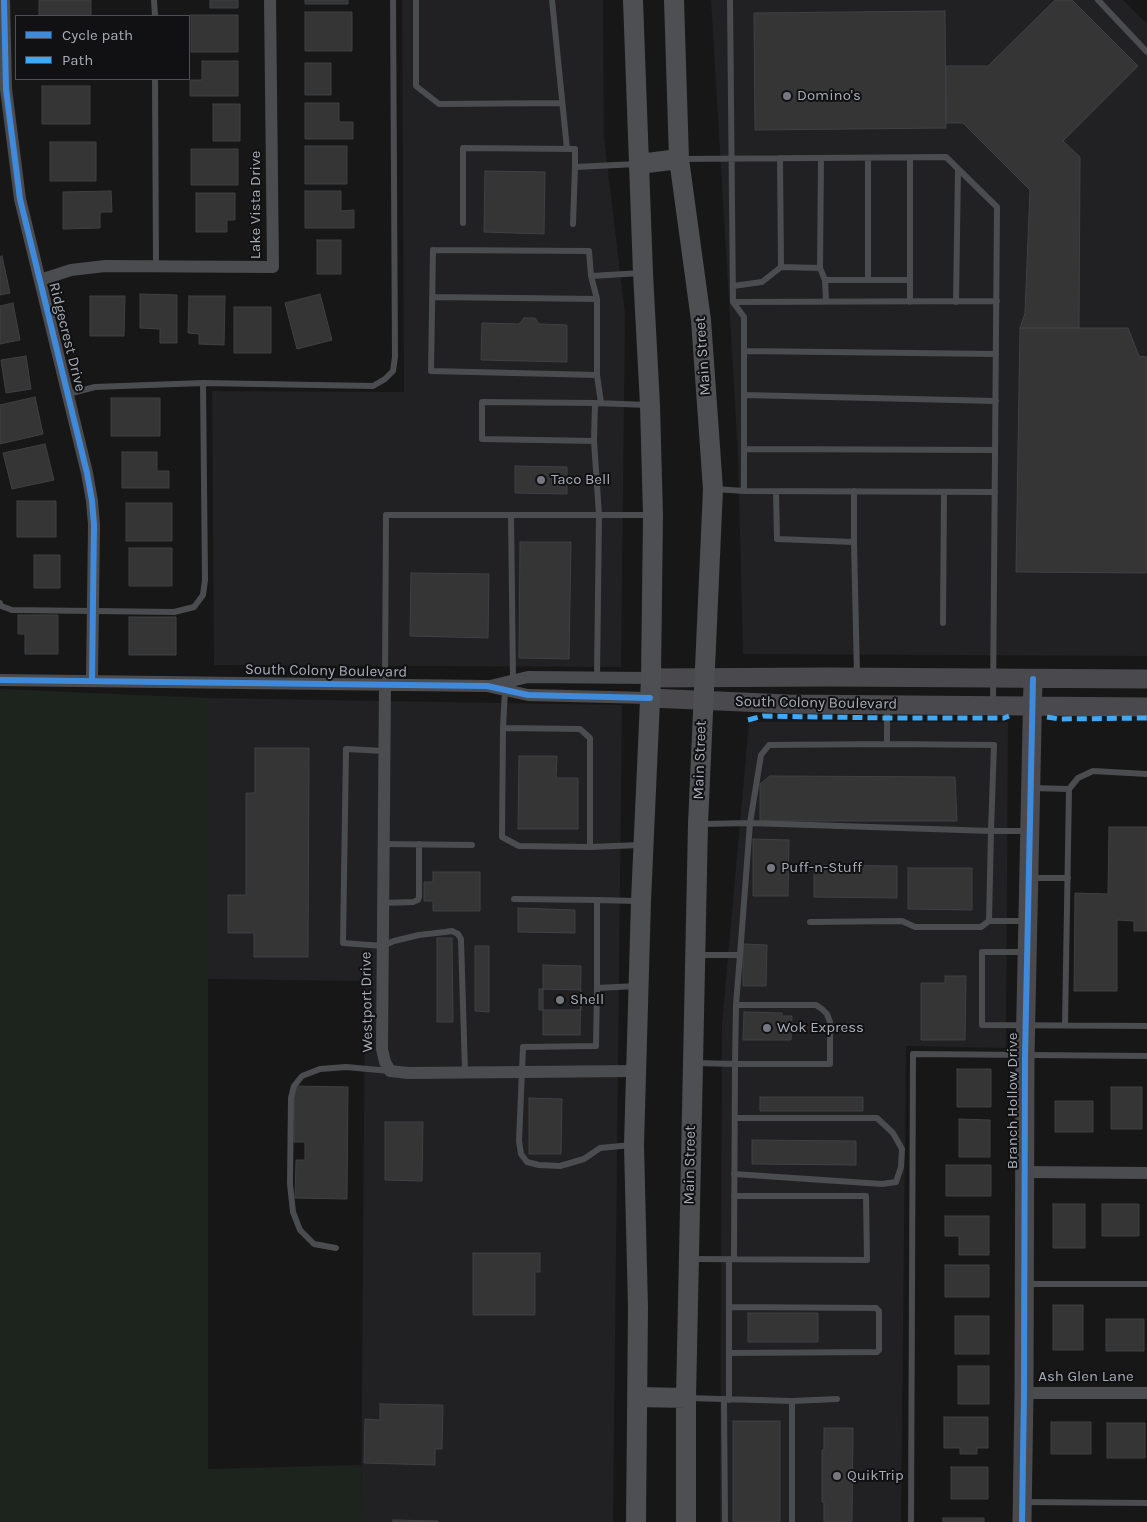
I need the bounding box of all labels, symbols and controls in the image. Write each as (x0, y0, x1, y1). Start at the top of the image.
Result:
legend (15, 15, 190, 80)
text: Cycle path (62, 26, 133, 44)
text: Path (62, 51, 93, 69)
place label: Domino's (797, 87, 861, 105)
marker: Domino's (781, 90, 793, 102)
street label: Lake Vista Drive (247, 151, 265, 259)
street label: Ridgecrest Drive (45, 281, 89, 393)
street label: Main Street (691, 316, 715, 396)
place label: Taco Bell (551, 471, 610, 489)
marker: Taco Bell (535, 474, 547, 486)
street label: South Colony Boulevard (245, 661, 407, 681)
street label: South Colony Boulevard (735, 693, 897, 713)
street label: Main Street (690, 720, 710, 800)
place label: Puff-n-Stuff (781, 859, 862, 877)
marker: Puff-n-Stuff (765, 862, 777, 874)
street label: Westport Drive (357, 951, 377, 1053)
place label: Shell (570, 991, 604, 1009)
marker: Shell (554, 994, 566, 1006)
place label: Wok Express (777, 1019, 864, 1037)
marker: Wok Express (761, 1022, 773, 1034)
street label: Branch Hollow Drive (1004, 1033, 1022, 1169)
street label: Main Street (680, 1125, 700, 1205)
street label: Ash Glen Lane (1038, 1368, 1134, 1386)
place label: QuikTrip (847, 1467, 904, 1485)
marker: QuikTrip (831, 1470, 843, 1482)

